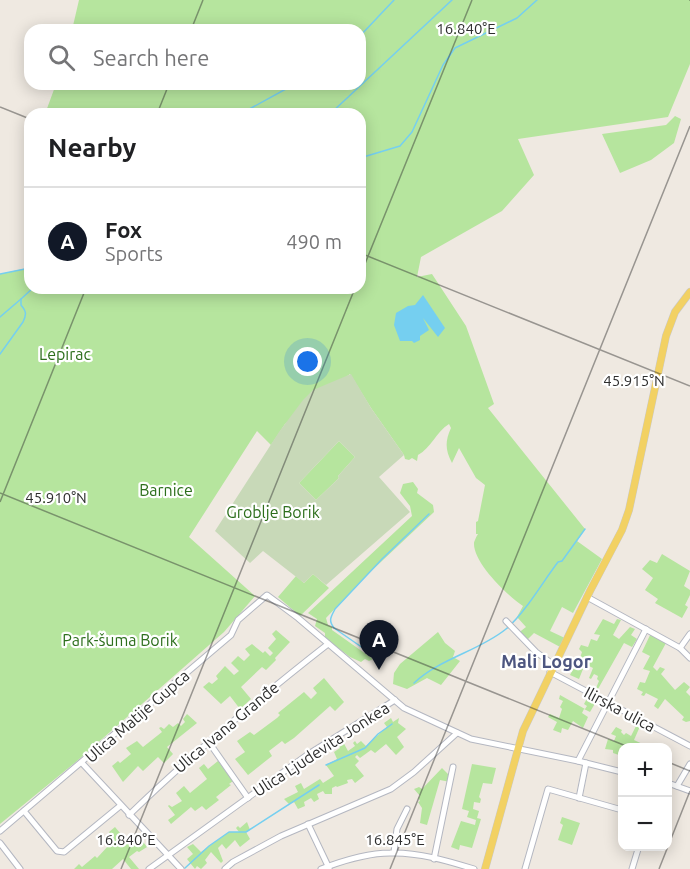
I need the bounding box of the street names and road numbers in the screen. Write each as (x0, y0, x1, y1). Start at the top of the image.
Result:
street label: Ulica Matije Gupca (81, 666, 193, 766)
street label: Ulica Ivana Granđe (170, 678, 282, 776)
street label: Ilirska ulica (581, 683, 659, 735)
street label: Ulica Ljudevita Jonkea (250, 698, 392, 800)

